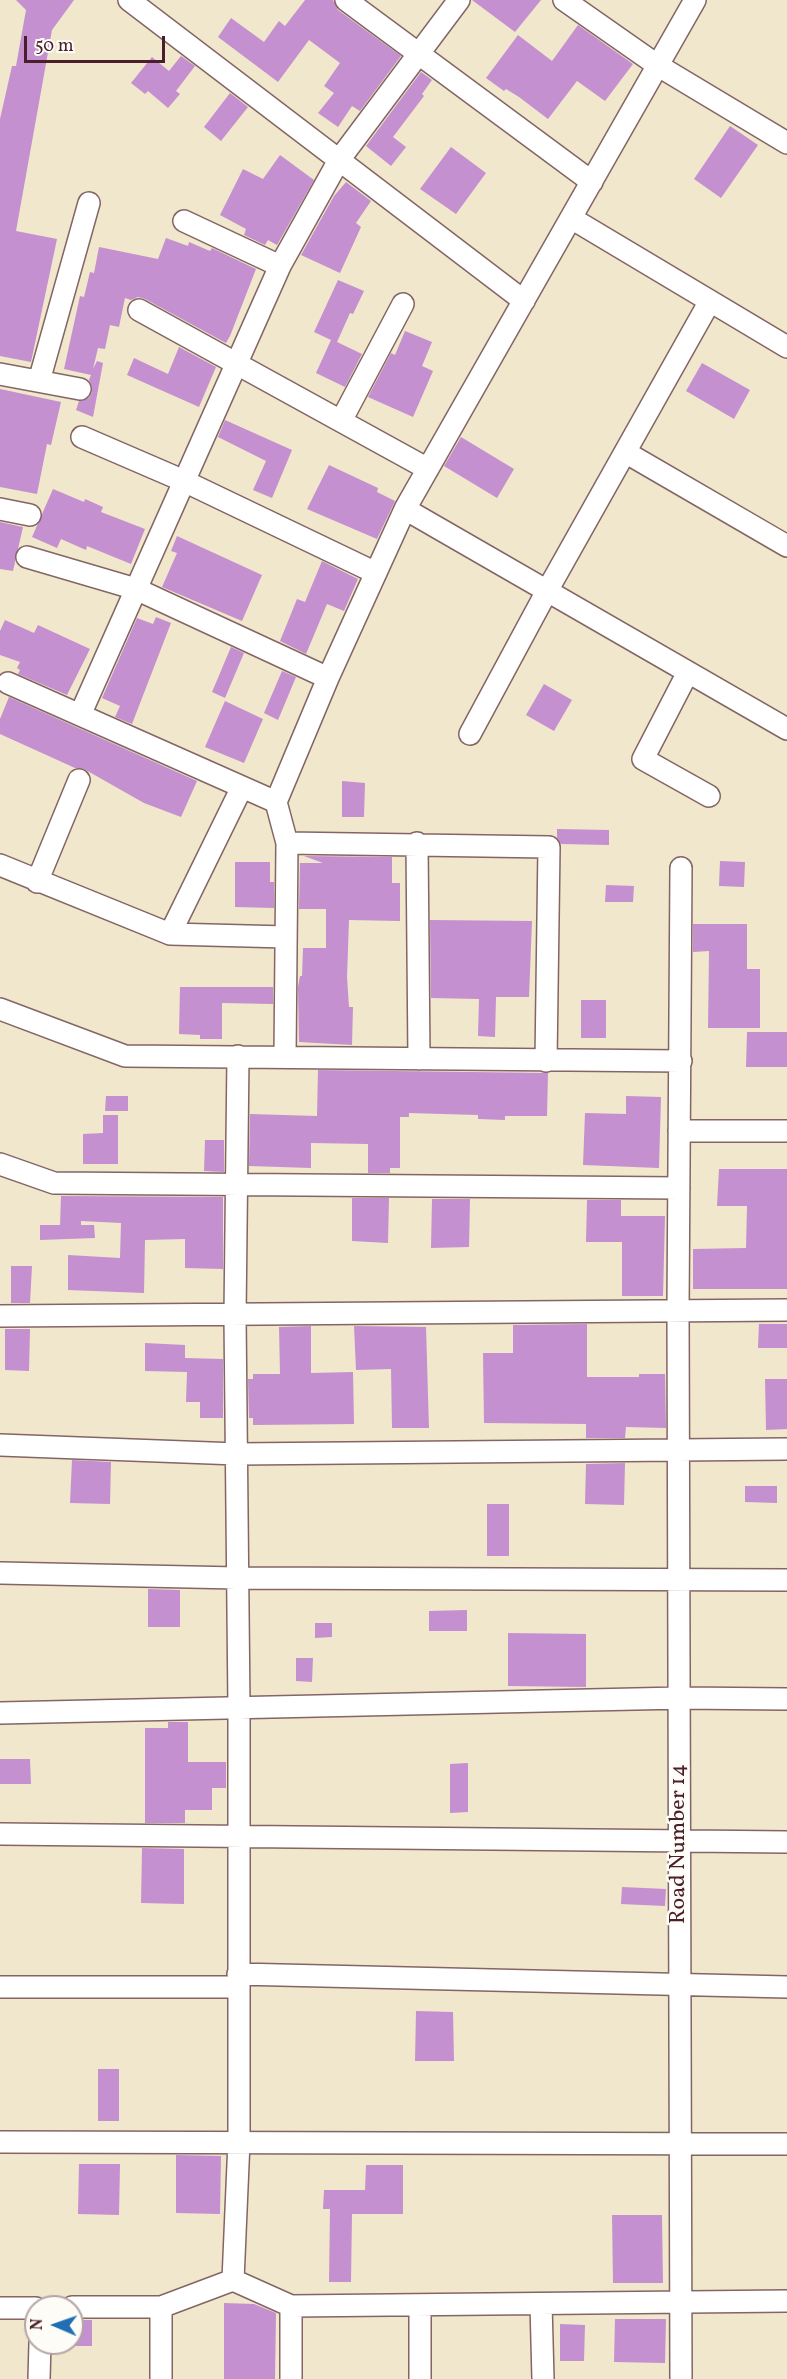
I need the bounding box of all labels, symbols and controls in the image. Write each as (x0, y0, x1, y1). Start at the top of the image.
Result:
scale bar (27, 24, 168, 62)
text: 50 m (35, 34, 74, 59)
street label: Road Number 14 (667, 1764, 693, 1924)
north arrow (24, 2295, 84, 2355)
text: N (27, 2318, 49, 2331)

